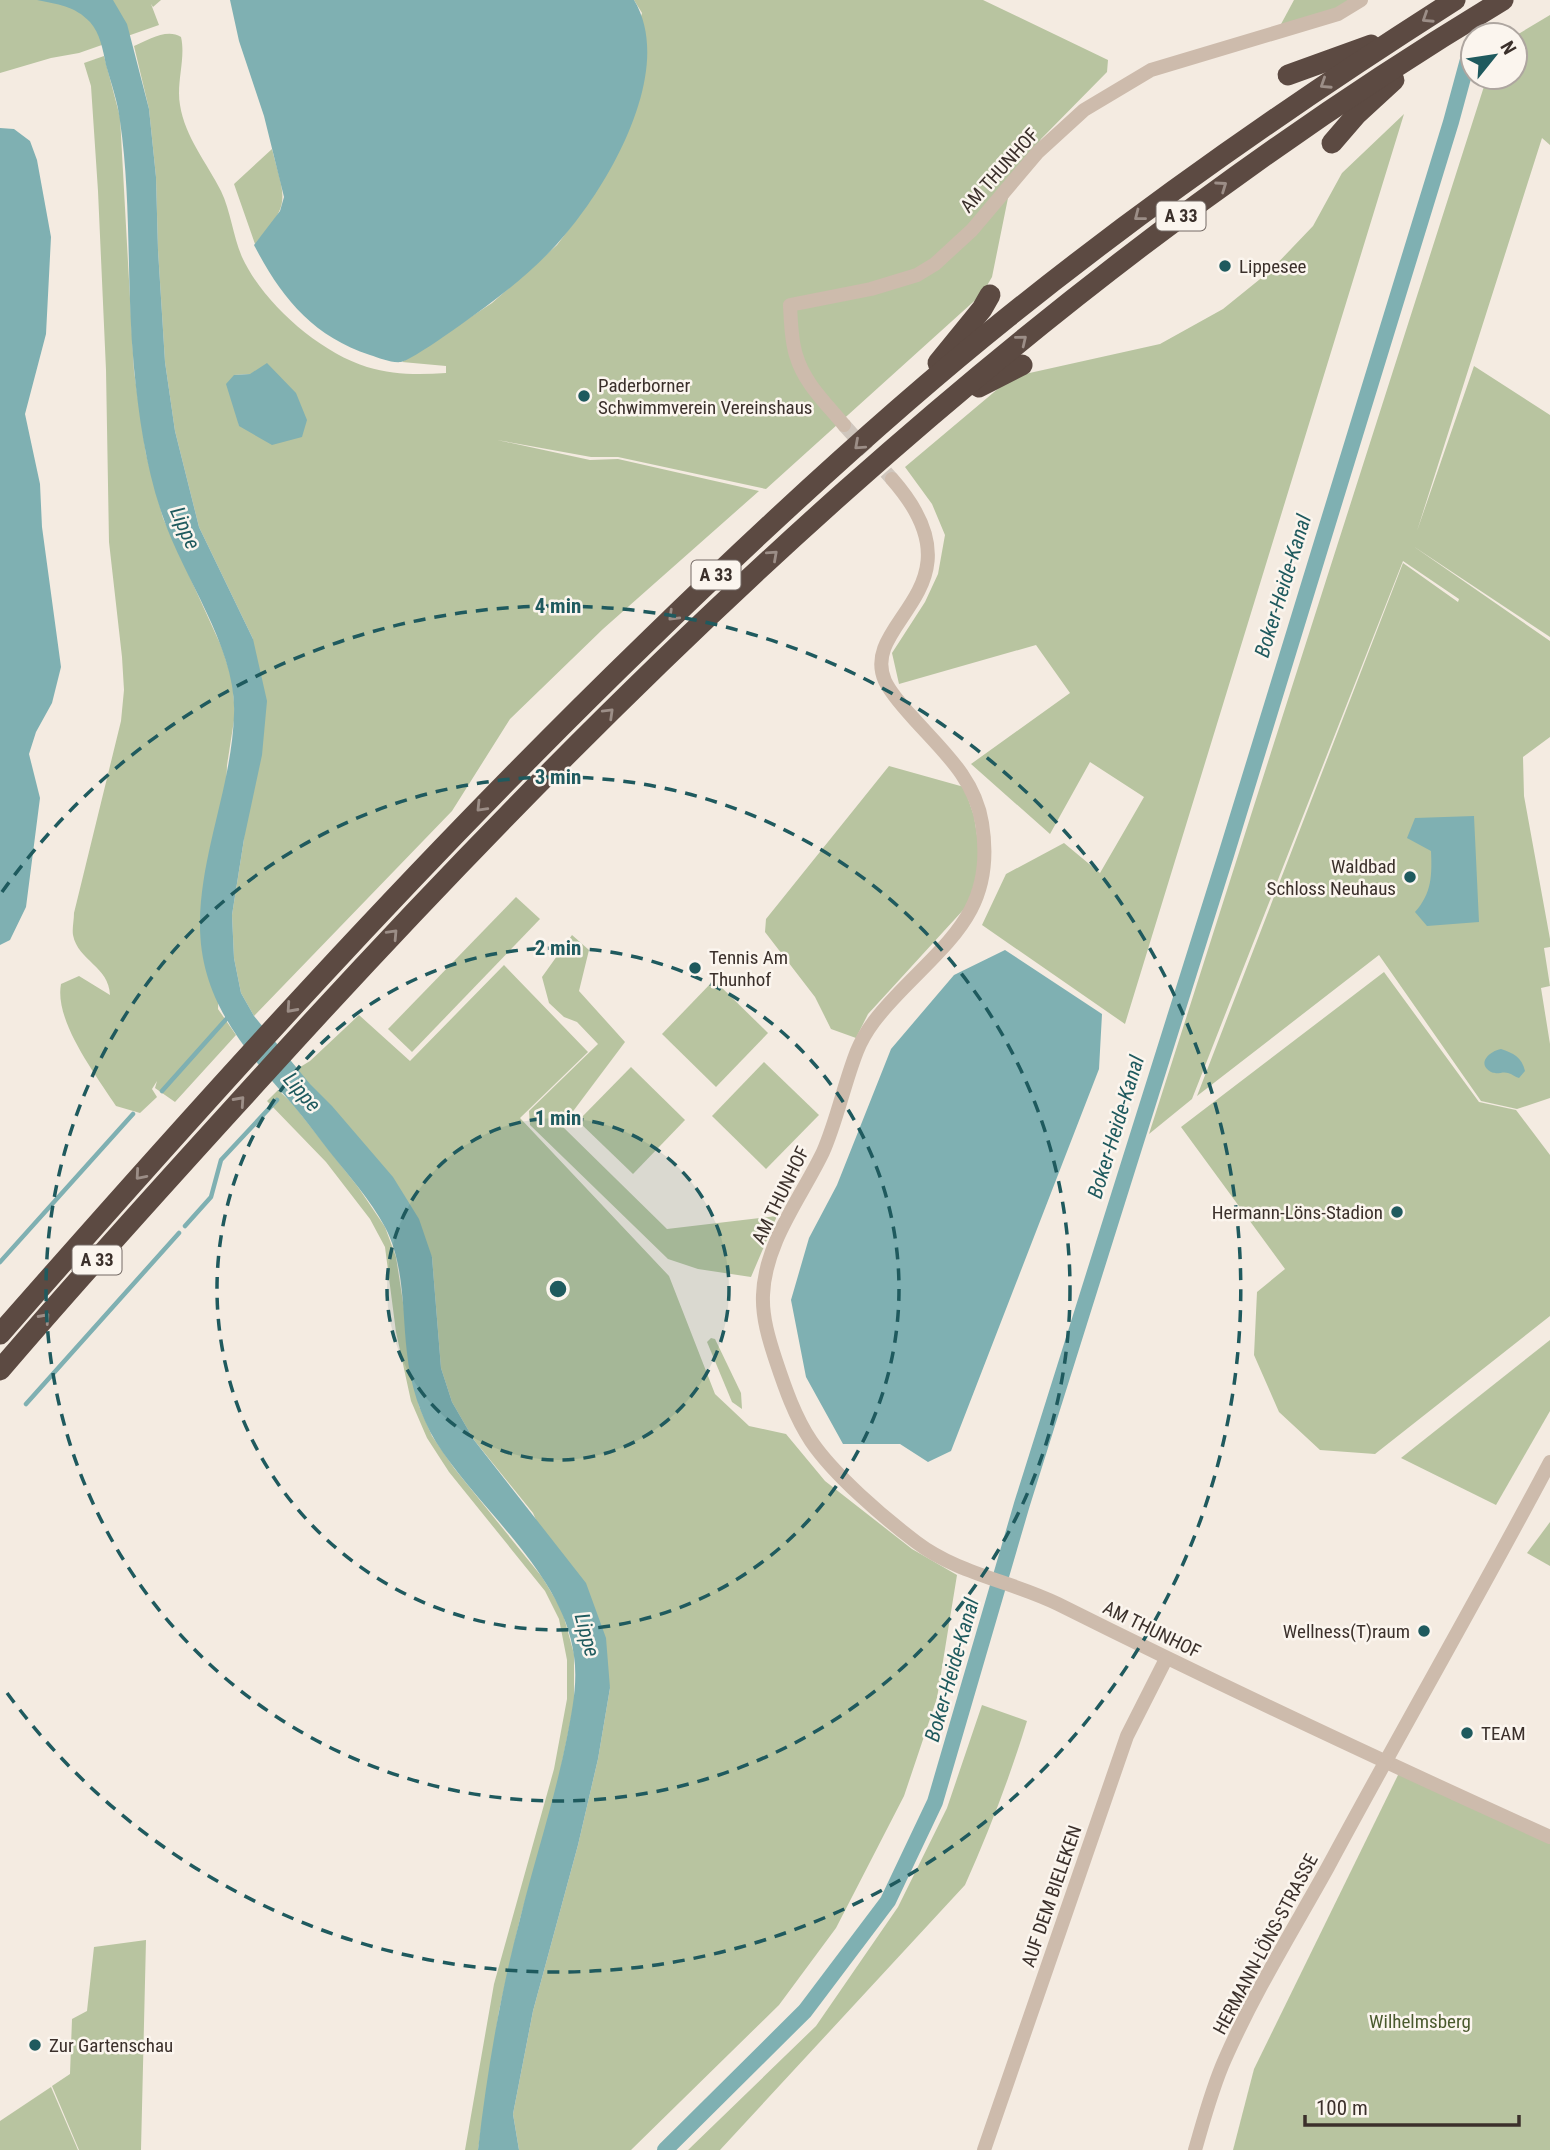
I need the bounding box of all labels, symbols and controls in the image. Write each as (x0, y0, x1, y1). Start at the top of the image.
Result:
one-way arrow (1422, 10, 1435, 22)
north arrow (1459, 21, 1529, 91)
text: N (1495, 37, 1521, 59)
one-way arrow (1320, 76, 1333, 89)
street label: AM THUNHOF (955, 123, 1043, 217)
one-way arrow (1214, 182, 1227, 194)
road number: A 33 (1156, 202, 1206, 230)
one-way arrow (1134, 207, 1147, 220)
place label: Lippesee (1239, 255, 1307, 278)
marker: Lippesee (1217, 258, 1233, 274)
one-way arrow (1014, 335, 1026, 348)
place label: Paderborner Schwimmverein Vereinshaus (598, 374, 813, 419)
marker: Paderborner Schwimmverein Vereinshaus (576, 388, 592, 404)
one-way arrow (854, 437, 867, 450)
water label: Lippe (165, 503, 205, 553)
water label: Boker-Heide-Kanal (1250, 511, 1316, 660)
one-way arrow (765, 551, 778, 564)
road number: A 33 (692, 560, 740, 590)
text: 4 min (535, 594, 581, 618)
one-way arrow (669, 608, 682, 621)
one-way arrow (601, 709, 614, 722)
text: 3 min (535, 765, 581, 789)
one-way arrow (477, 798, 490, 811)
place label: Waldbad Schloss Neuhaus (1267, 855, 1396, 900)
marker: Waldbad Schloss Neuhaus (1402, 869, 1418, 885)
one-way arrow (384, 929, 397, 942)
text: 2 min (535, 936, 581, 960)
place label: Tennis Am Thunhof (709, 946, 788, 991)
marker: Tennis Am Thunhof (687, 960, 703, 976)
one-way arrow (286, 1000, 299, 1013)
water label: Boker-Heide-Kanal (1083, 1052, 1149, 1201)
water label: Lippe (279, 1068, 325, 1116)
one-way arrow (232, 1096, 244, 1109)
text: 1 min (535, 1106, 581, 1130)
street label: AM THUNHOF (747, 1143, 814, 1248)
one-way arrow (136, 1166, 148, 1179)
place label: Hermann-Löns-Stadion (1212, 1201, 1383, 1224)
marker: Hermann-Löns-Stadion (1389, 1204, 1405, 1220)
road number: A 33 (72, 1246, 122, 1274)
centre of rings (546, 1277, 570, 1301)
one-way arrow (37, 1314, 49, 1327)
water label: Boker-Heide-Kanal (920, 1595, 984, 1744)
street label: AM THUNHOF (1099, 1596, 1204, 1663)
water label: Lippe (570, 1611, 604, 1659)
place label: Wellness(T)raum (1283, 1620, 1410, 1643)
marker: Wellness(T)raum (1416, 1623, 1432, 1639)
place label: TEAM (1481, 1722, 1526, 1745)
marker: TEAM (1459, 1725, 1475, 1741)
street label: AUF DEM BIELEKEN (1016, 1822, 1087, 1970)
street label: HERMANN-LÖNS-STRASSE (1208, 1850, 1323, 2038)
park label: Wilhelmsberg (1369, 2010, 1471, 2033)
place label: Zur Gartenschau (49, 2034, 173, 2057)
marker: Zur Gartenschau (27, 2037, 43, 2053)
scale bar (1305, 2084, 1518, 2128)
text: 100 m (1316, 2096, 1368, 2120)

